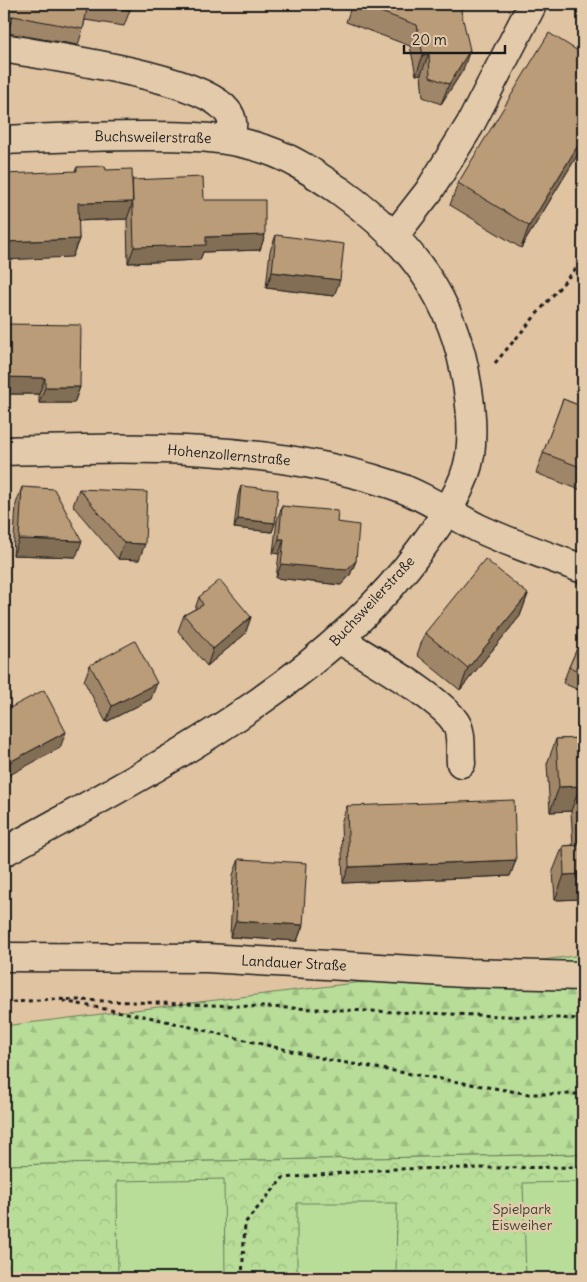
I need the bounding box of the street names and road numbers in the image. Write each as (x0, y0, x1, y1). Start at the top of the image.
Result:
street label: Buchsweilerstraße (94, 127, 212, 147)
street label: Hohenzollernstraße (167, 441, 291, 469)
street label: Buchsweilerstraße (326, 552, 418, 650)
street label: Landauer Straße (241, 951, 347, 975)

